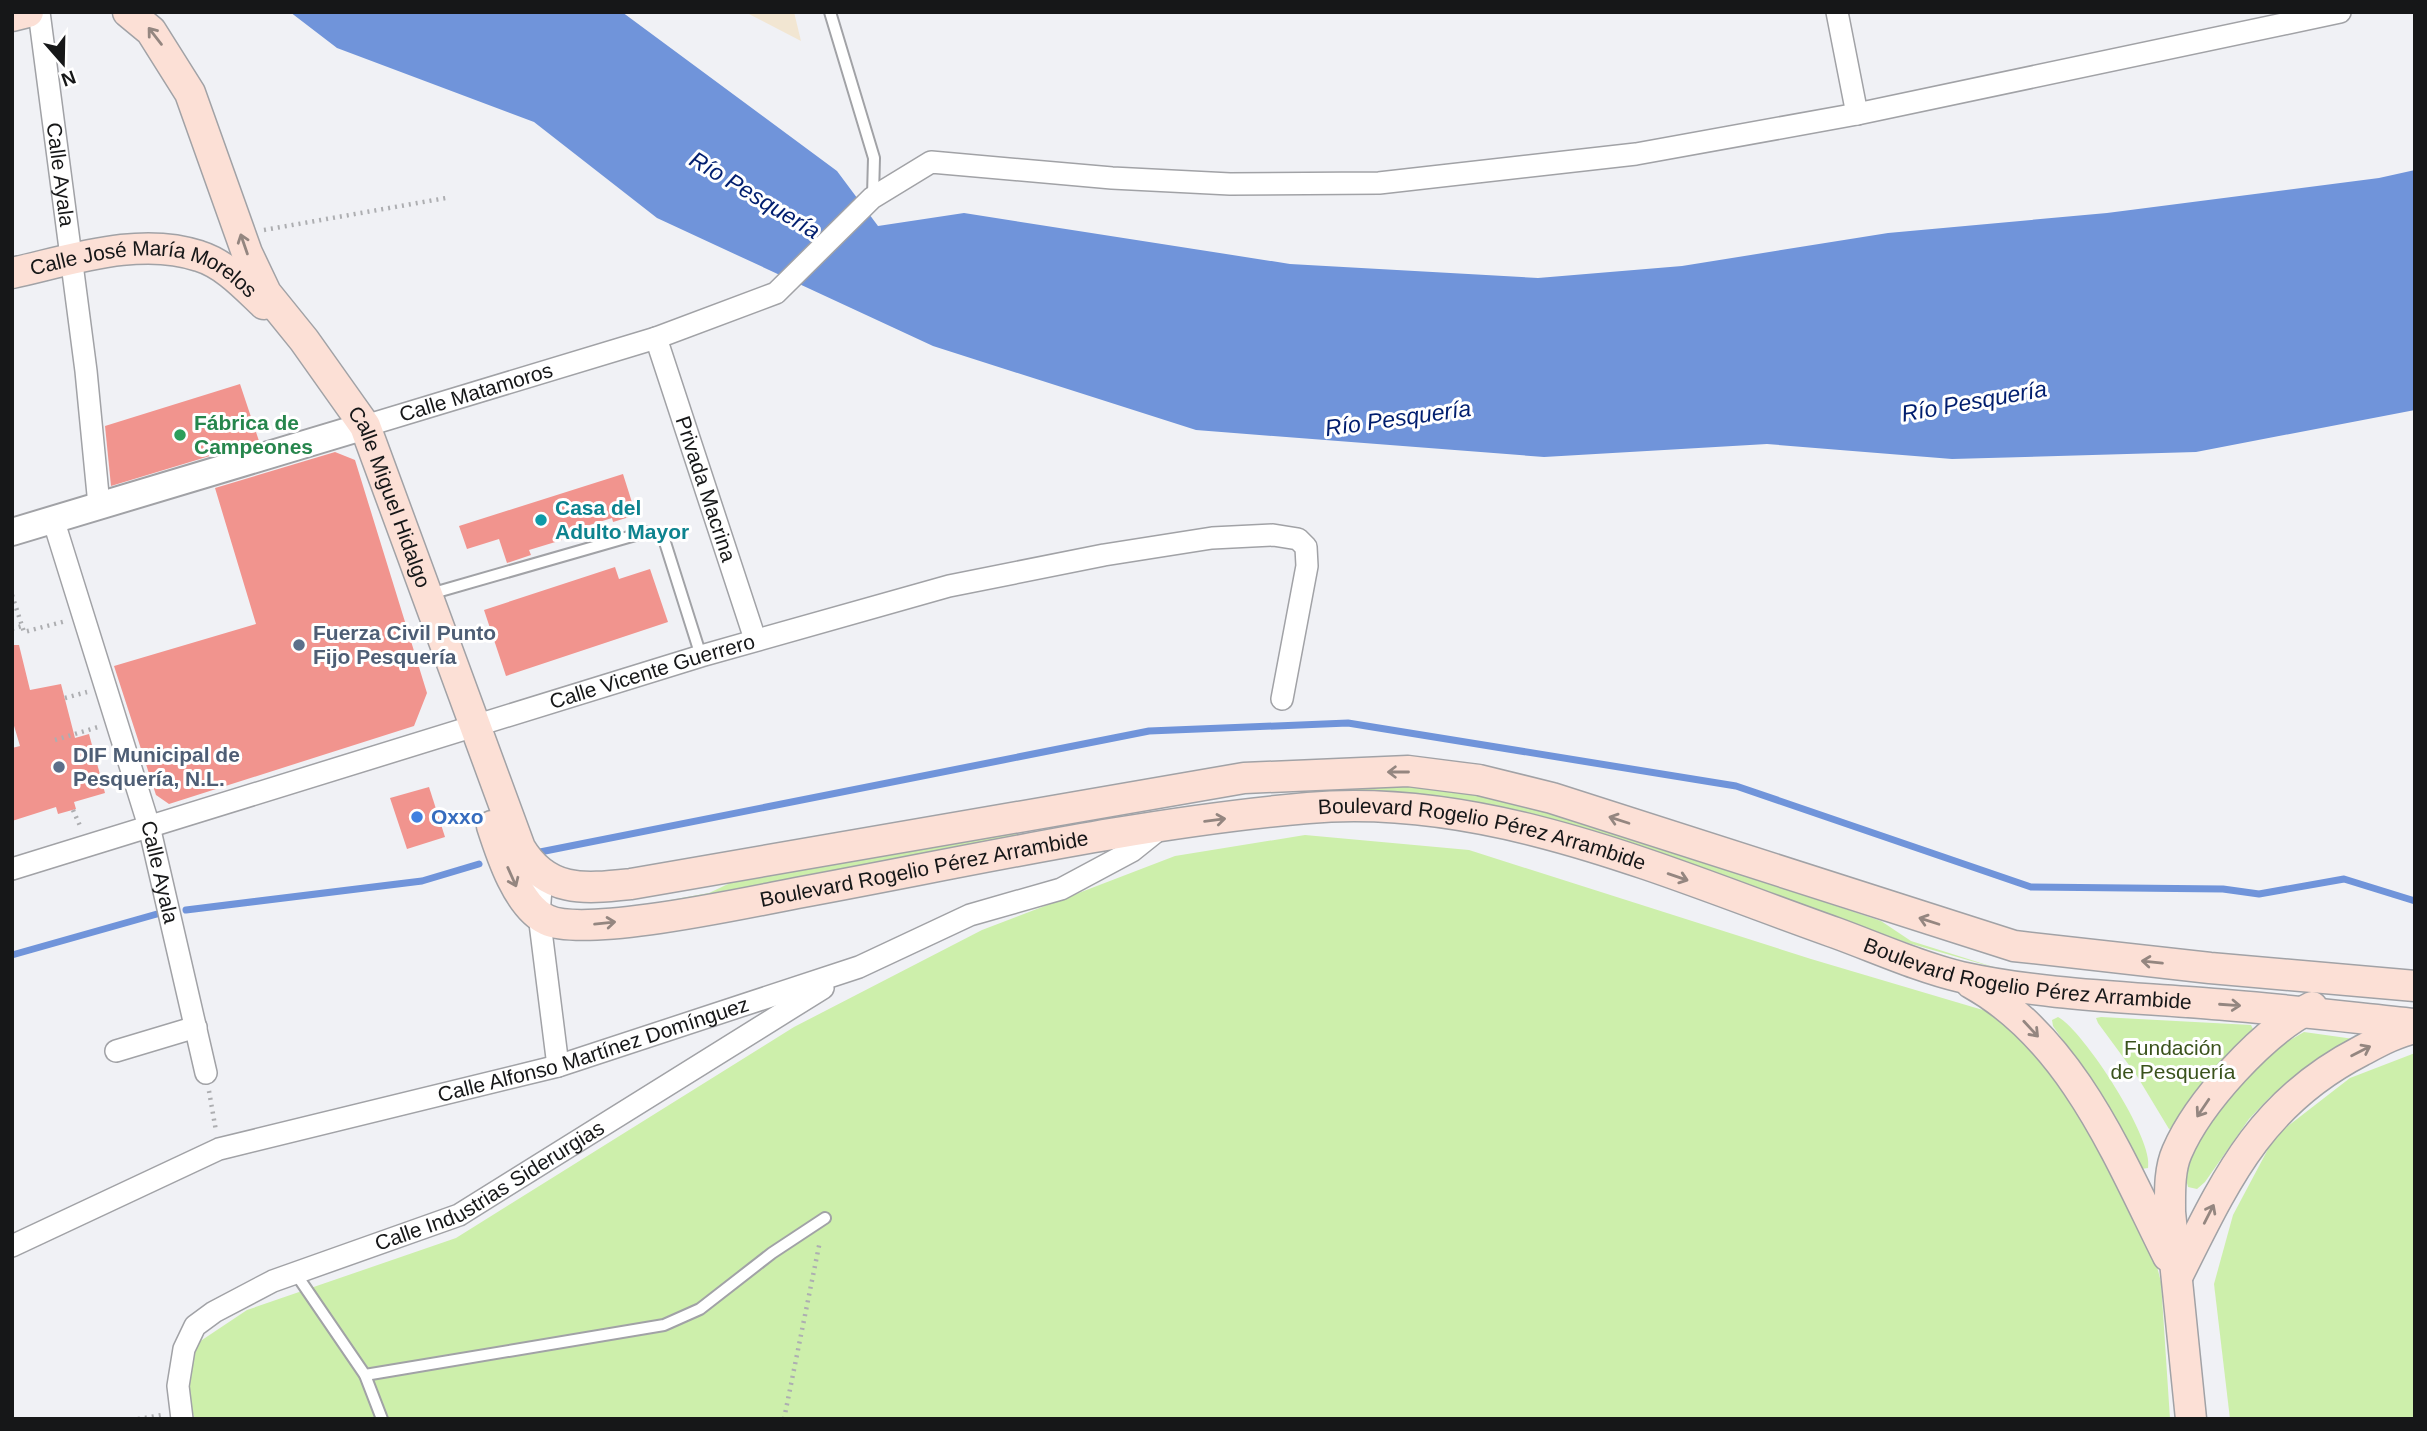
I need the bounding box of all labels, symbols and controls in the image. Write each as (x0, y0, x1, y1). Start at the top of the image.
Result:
one-way arrow (147, 27, 162, 46)
north arrow (28, 28, 98, 98)
text: N (59, 66, 79, 91)
street label: Calle Ayala (43, 121, 79, 228)
water label: Río Pesquería (685, 146, 825, 244)
one-way arrow (237, 233, 249, 255)
street label: Calle José María Morelos (28, 236, 262, 302)
street label: Calle Matamoros (397, 358, 555, 426)
water label: Río Pesquería (1899, 375, 2049, 427)
water label: Río Pesquería (1323, 395, 1473, 441)
street label: Calle Miguel Hidalgo (344, 402, 435, 591)
place label: Fábrica de Campeones (194, 411, 313, 458)
street label: Privada Macrina (672, 413, 741, 565)
marker: Fábrica de Campeones (172, 427, 188, 443)
place label: Casa del Adulto Mayor (555, 496, 689, 543)
marker: Casa del Adulto Mayor (533, 512, 549, 528)
place label: Fuerza Civil Punto Fijo Pesquería (313, 621, 496, 668)
street label: Calle Vicente Guerrero (547, 629, 757, 713)
marker: Fuerza Civil Punto Fijo Pesquería (291, 637, 307, 653)
place label: DIF Municipal de Pesquería, N.L. (73, 743, 240, 790)
marker: DIF Municipal de Pesquería, N.L. (51, 759, 67, 775)
one-way arrow (1387, 765, 1410, 779)
street label: Boulevard Rogelio Pérez Arrambide (1317, 794, 1649, 874)
place label: Oxxo (431, 805, 484, 828)
marker: Oxxo (409, 809, 425, 825)
one-way arrow (1204, 813, 1226, 826)
one-way arrow (1609, 813, 1631, 825)
street label: Calle Ayala (137, 818, 183, 926)
street label: Boulevard Rogelio Pérez Arrambide (758, 826, 1090, 911)
one-way arrow (506, 866, 519, 888)
one-way arrow (1666, 872, 1688, 884)
one-way arrow (1918, 914, 1940, 926)
one-way arrow (593, 916, 616, 929)
street label: Boulevard Rogelio Pérez Arrambide (1861, 933, 2193, 1013)
one-way arrow (2141, 955, 2163, 968)
street label: Calle Alfonso Martínez Domínguez (435, 992, 752, 1106)
one-way arrow (2218, 999, 2240, 1012)
one-way arrow (2023, 1020, 2039, 1038)
park label: Fundación de Pesquería (2111, 1036, 2236, 1083)
one-way arrow (2350, 1044, 2371, 1058)
one-way arrow (2196, 1098, 2211, 1117)
street label: Calle Industrias Siderurgias (372, 1116, 608, 1255)
one-way arrow (2202, 1204, 2216, 1225)

